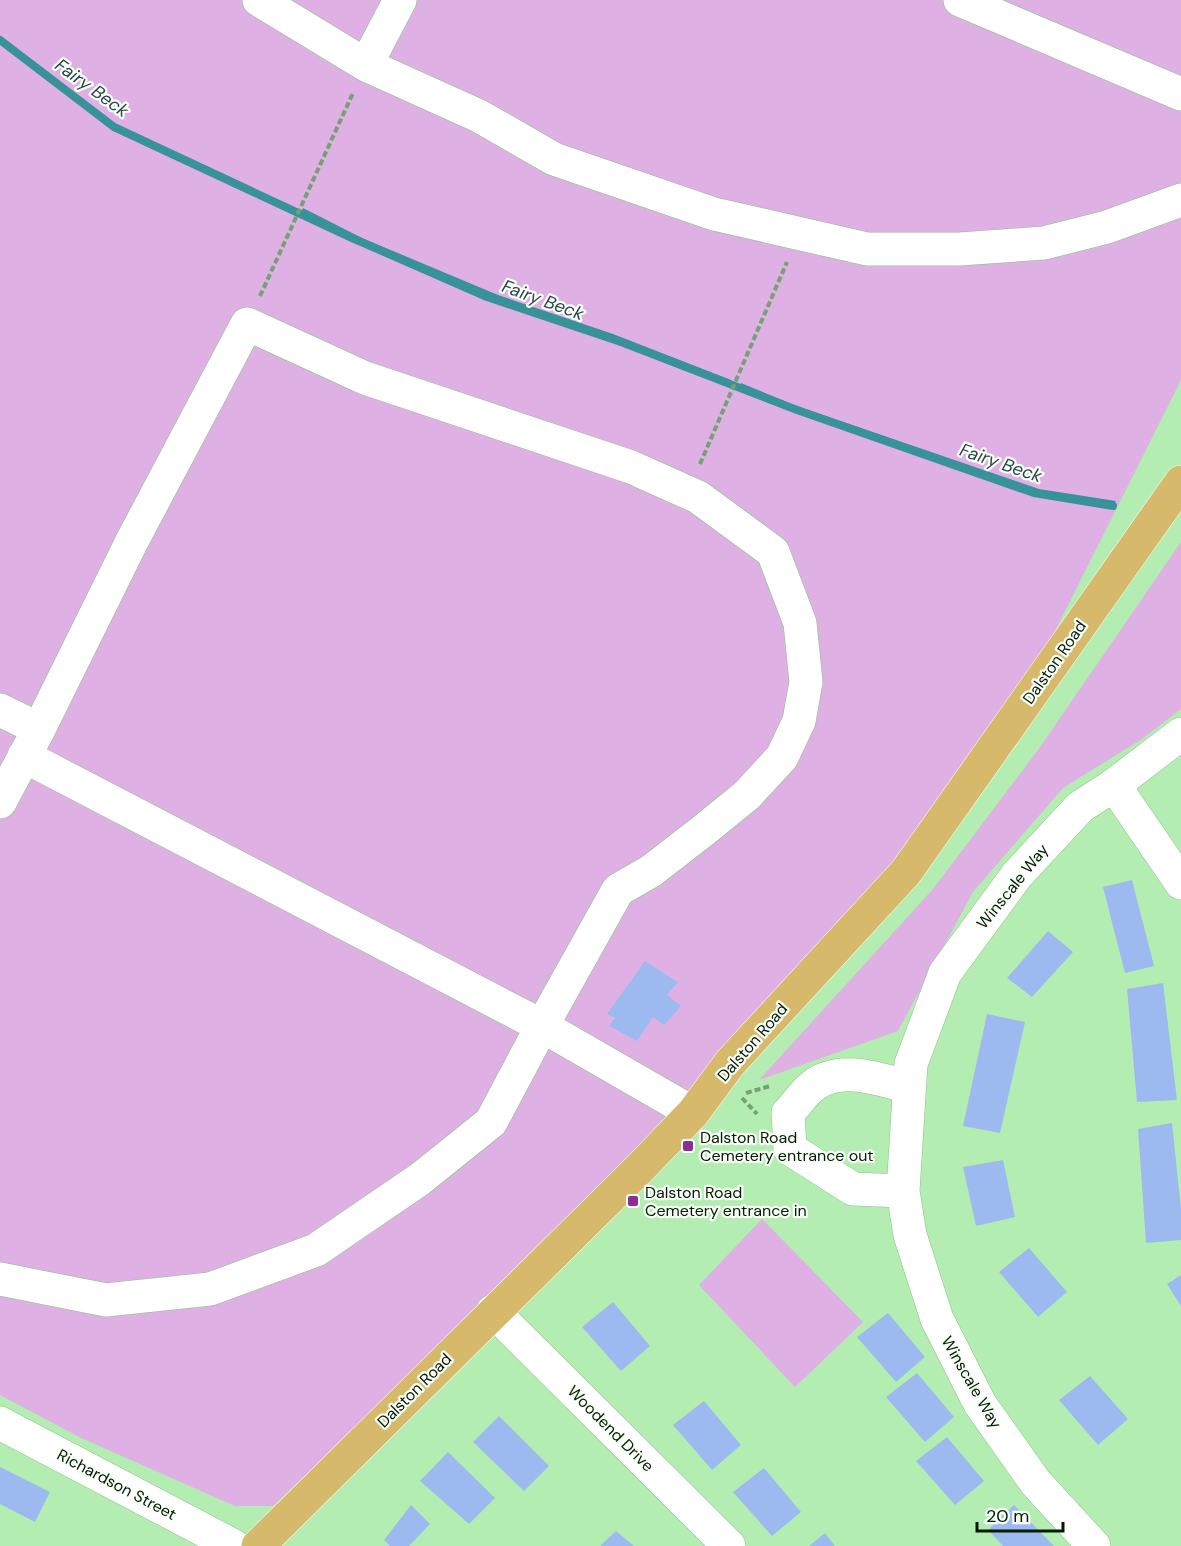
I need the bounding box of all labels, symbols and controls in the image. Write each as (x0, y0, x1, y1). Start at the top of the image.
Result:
water label: Fairy Beck (50, 53, 134, 123)
water label: Fairy Beck (499, 274, 588, 326)
water label: Fairy Beck (957, 438, 1046, 489)
street label: Dalston Road (1018, 616, 1091, 708)
street label: Winscale Way (972, 839, 1053, 933)
street label: Dalston Road (713, 999, 792, 1086)
place label: Dalston Road Cemetery entrance out (700, 1127, 874, 1166)
marker: Dalston Road Cemetery entrance out (681, 1139, 695, 1153)
place label: Dalston Road Cemetery entrance in (645, 1182, 807, 1221)
marker: Dalston Road Cemetery entrance in (626, 1194, 640, 1208)
street label: Winscale Way (937, 1332, 1007, 1432)
street label: Dalston Road (373, 1349, 456, 1432)
street label: Woodend Drive (563, 1381, 658, 1476)
street label: Richardson Street (53, 1444, 180, 1525)
scale bar (977, 1495, 1062, 1533)
text: 20 m (986, 1504, 1029, 1528)

